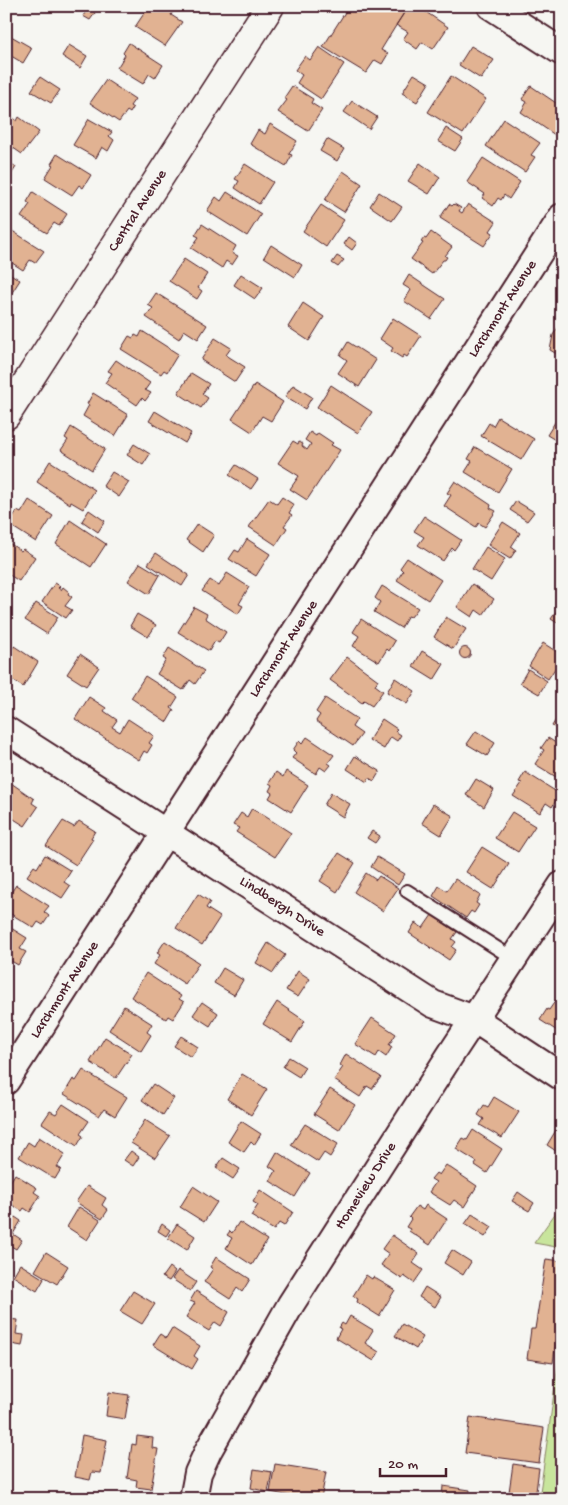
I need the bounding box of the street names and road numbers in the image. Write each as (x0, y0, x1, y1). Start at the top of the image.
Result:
street label: Central Avenue (105, 166, 171, 256)
street label: Larchmont Avenue (465, 257, 541, 361)
street label: Larchmont Avenue (246, 597, 322, 701)
street label: Lindbergh Drive (236, 873, 328, 942)
street label: Larchmont Avenue (27, 938, 103, 1042)
street label: Homeview Drive (331, 1139, 401, 1233)

